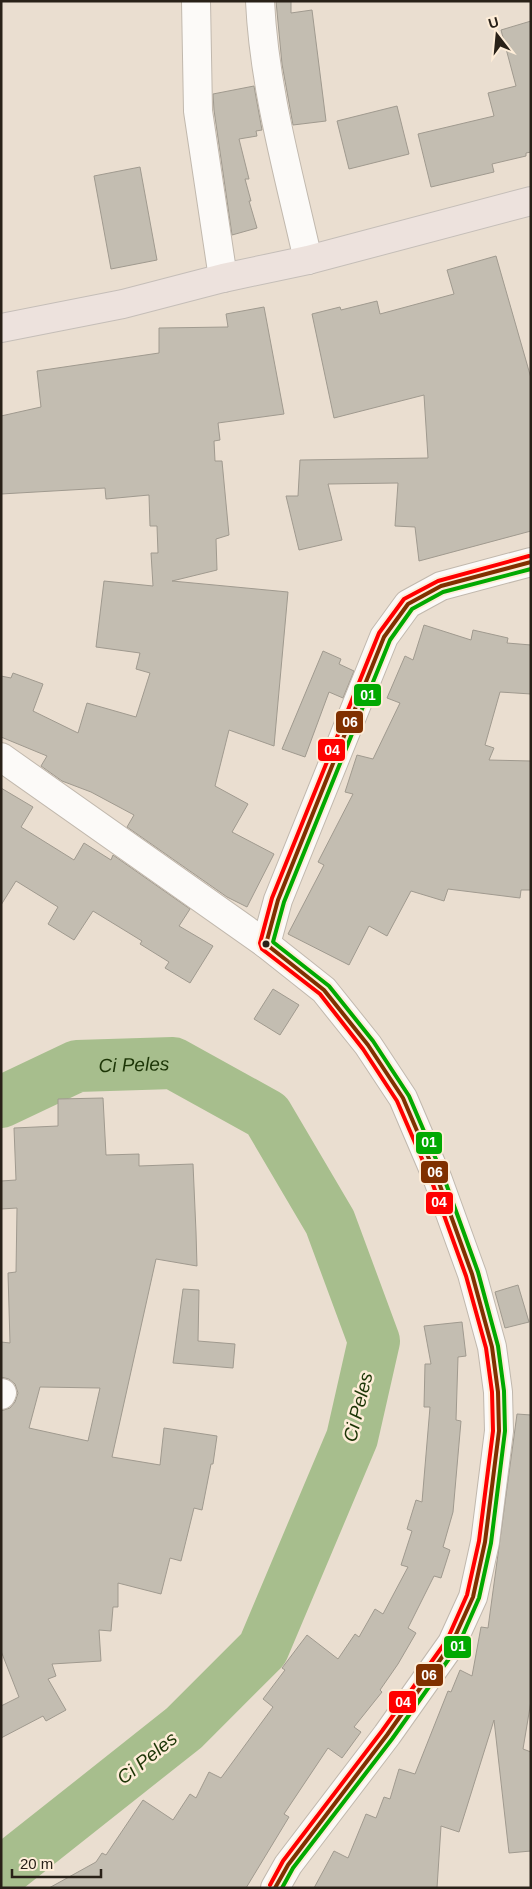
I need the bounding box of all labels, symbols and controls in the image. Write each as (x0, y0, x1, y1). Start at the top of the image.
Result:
north arrow (472, 10, 522, 60)
text: U (486, 13, 500, 32)
line badge: 01 (353, 683, 382, 707)
text: 01 (360, 687, 376, 703)
line badge: 06 (335, 710, 364, 734)
text: 06 (342, 714, 358, 730)
line badge: 04 (317, 738, 346, 762)
text: 04 (324, 742, 340, 758)
unlabelled marker (261, 939, 271, 949)
water label: Ci Peles (98, 1053, 170, 1076)
line badge: 01 (415, 1131, 443, 1155)
text: 01 (421, 1134, 437, 1150)
line badge: 06 (420, 1160, 449, 1184)
text: 06 (427, 1164, 443, 1180)
line badge: 04 (425, 1191, 454, 1215)
text: 04 (431, 1194, 447, 1210)
water label: Ci Peles (339, 1370, 377, 1444)
line badge: 01 (443, 1635, 472, 1659)
text: 01 (450, 1638, 466, 1654)
line badge: 06 (415, 1663, 444, 1687)
text: 06 (421, 1667, 437, 1683)
line badge: 04 (388, 1690, 417, 1714)
text: 04 (395, 1694, 411, 1710)
water label: Ci Peles (113, 1727, 181, 1788)
scale bar (12, 1846, 101, 1878)
text: 20 m (20, 1855, 53, 1872)

